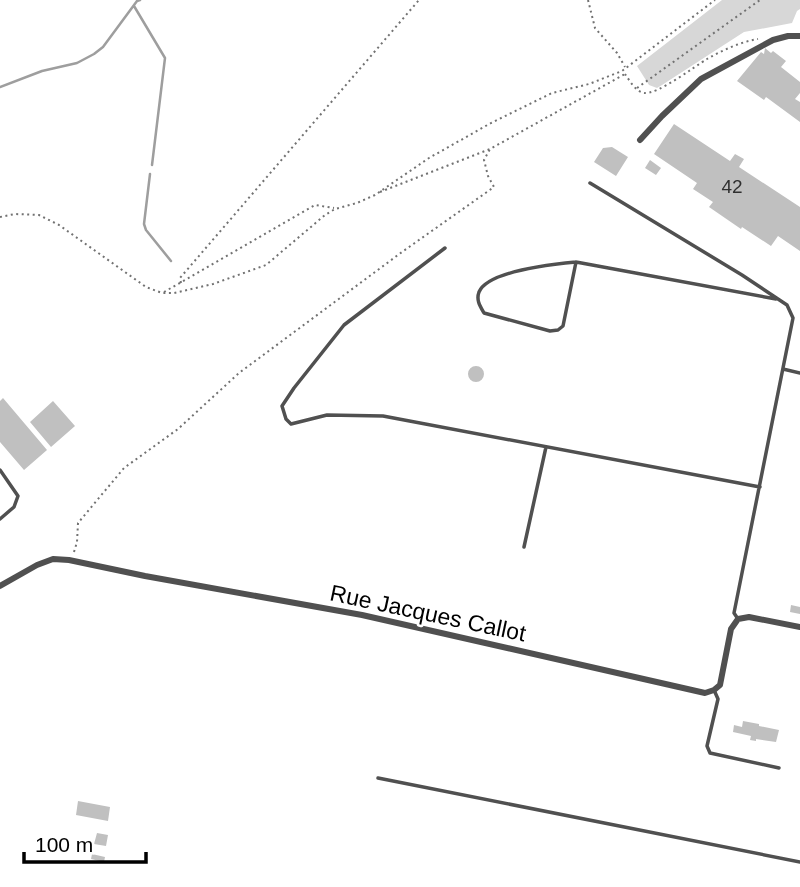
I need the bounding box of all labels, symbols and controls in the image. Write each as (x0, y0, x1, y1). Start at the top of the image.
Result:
house number: 42 (721, 176, 743, 197)
street label: Rue Jacques Callot (328, 580, 529, 647)
scale bar (24, 820, 147, 864)
text: 100 m (35, 833, 93, 856)

